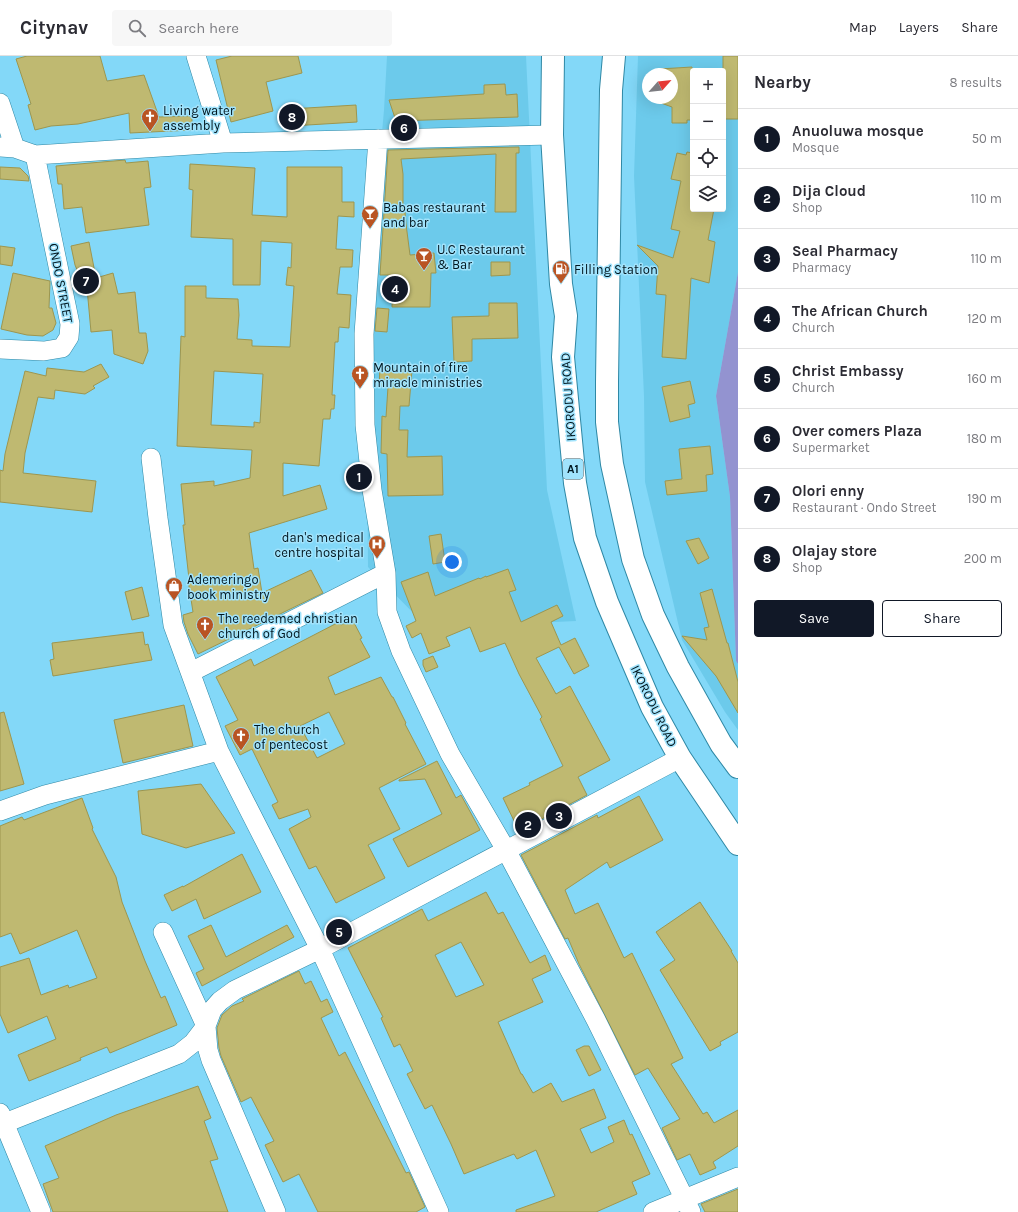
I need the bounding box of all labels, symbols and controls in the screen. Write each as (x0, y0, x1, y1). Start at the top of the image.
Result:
search box (112, 10, 392, 46)
text: Citynav (20, 17, 88, 39)
icon: search (126, 17, 148, 39)
text: Search here (158, 19, 239, 37)
text: Map (849, 19, 877, 36)
text: Layers (899, 19, 939, 36)
text: Share (961, 19, 998, 36)
north arrow (642, 68, 678, 104)
map controls (690, 68, 726, 212)
button: + (690, 68, 726, 104)
text: Nearby (754, 72, 811, 92)
text: 8 results (949, 75, 1002, 90)
pin: 8 (279, 102, 305, 132)
place label: Living water assembly (163, 103, 235, 133)
button: − (690, 104, 726, 140)
church icon: Living water assembly (140, 107, 160, 132)
pin: 6 (391, 113, 417, 143)
text: Anuoluwa mosque (792, 122, 924, 140)
text: 1 (765, 131, 769, 146)
text: 50 m (972, 131, 1002, 146)
button: locate (690, 140, 726, 176)
text: Mosque (792, 140, 839, 155)
button: layers (690, 176, 726, 212)
text: Dija Cloud (792, 182, 866, 200)
text: 2 (763, 191, 771, 206)
text: 110 m (970, 191, 1002, 206)
place label: Babas restaurant and bar (383, 200, 486, 230)
text: Shop (792, 200, 822, 215)
bar icon: Babas restaurant and bar (360, 204, 380, 229)
street label: ONDO STREET (46, 242, 76, 325)
place label: U.C Restaurant & Bar (437, 242, 525, 272)
text: Seal Pharmacy (792, 242, 898, 260)
bar icon: U.C Restaurant & Bar (414, 246, 434, 271)
text: 3 (763, 251, 771, 266)
text: 110 m (970, 251, 1002, 266)
fuel station icon: Filling Station (551, 259, 571, 284)
text: Pharmacy (792, 260, 851, 275)
place label: Filling Station (574, 262, 658, 277)
pin: 7 (73, 266, 99, 296)
pin: 4 (382, 274, 408, 304)
text: The African Church (792, 302, 928, 320)
text: 4 (763, 311, 771, 326)
text: 120 m (967, 311, 1002, 326)
text: Church (792, 320, 835, 335)
street label: IKORODU ROAD (557, 352, 579, 442)
place label: Mountain of fire miracle ministries (373, 360, 483, 390)
text: Christ Embassy (792, 362, 903, 380)
church icon: Mountain of fire miracle ministries (350, 364, 370, 389)
text: 5 (763, 371, 771, 386)
text: 160 m (967, 371, 1002, 386)
text: Church (792, 380, 835, 395)
text: Over comers Plaza (792, 422, 922, 440)
text: 6 (763, 431, 771, 446)
text: 180 m (967, 431, 1002, 446)
text: Supermarket (792, 440, 870, 455)
road number: A1 (563, 459, 583, 479)
pin: 1 (346, 462, 372, 492)
text: Olori enny (792, 482, 864, 500)
text: 7 (764, 491, 770, 506)
text: 190 m (967, 491, 1002, 506)
text: Restaurant · Ondo Street (792, 500, 936, 515)
place label: dan's medical centre hospital (274, 530, 364, 560)
hospital icon: dan's medical centre hospital (367, 534, 387, 559)
text: Olajay store (792, 542, 877, 560)
text: 8 (763, 551, 771, 566)
text: 200 m (964, 551, 1002, 566)
your location (442, 552, 462, 572)
text: Shop (792, 560, 822, 575)
place label: Ademeringo book ministry (187, 572, 270, 602)
shop icon: Ademeringo book ministry (164, 576, 184, 601)
button: Save (754, 600, 874, 637)
button: Share (882, 600, 1002, 637)
place label: The reedemed christian church of God (218, 611, 358, 641)
church icon: The reedemed christian church of God (195, 615, 215, 640)
street label: IKORODU ROAD (628, 663, 680, 749)
place label: The church of pentecost (254, 722, 328, 752)
church icon: The church of pentecost (231, 726, 251, 751)
pin: 3 (546, 801, 572, 831)
pin: 2 (515, 810, 541, 840)
pin: 5 (326, 917, 352, 947)

